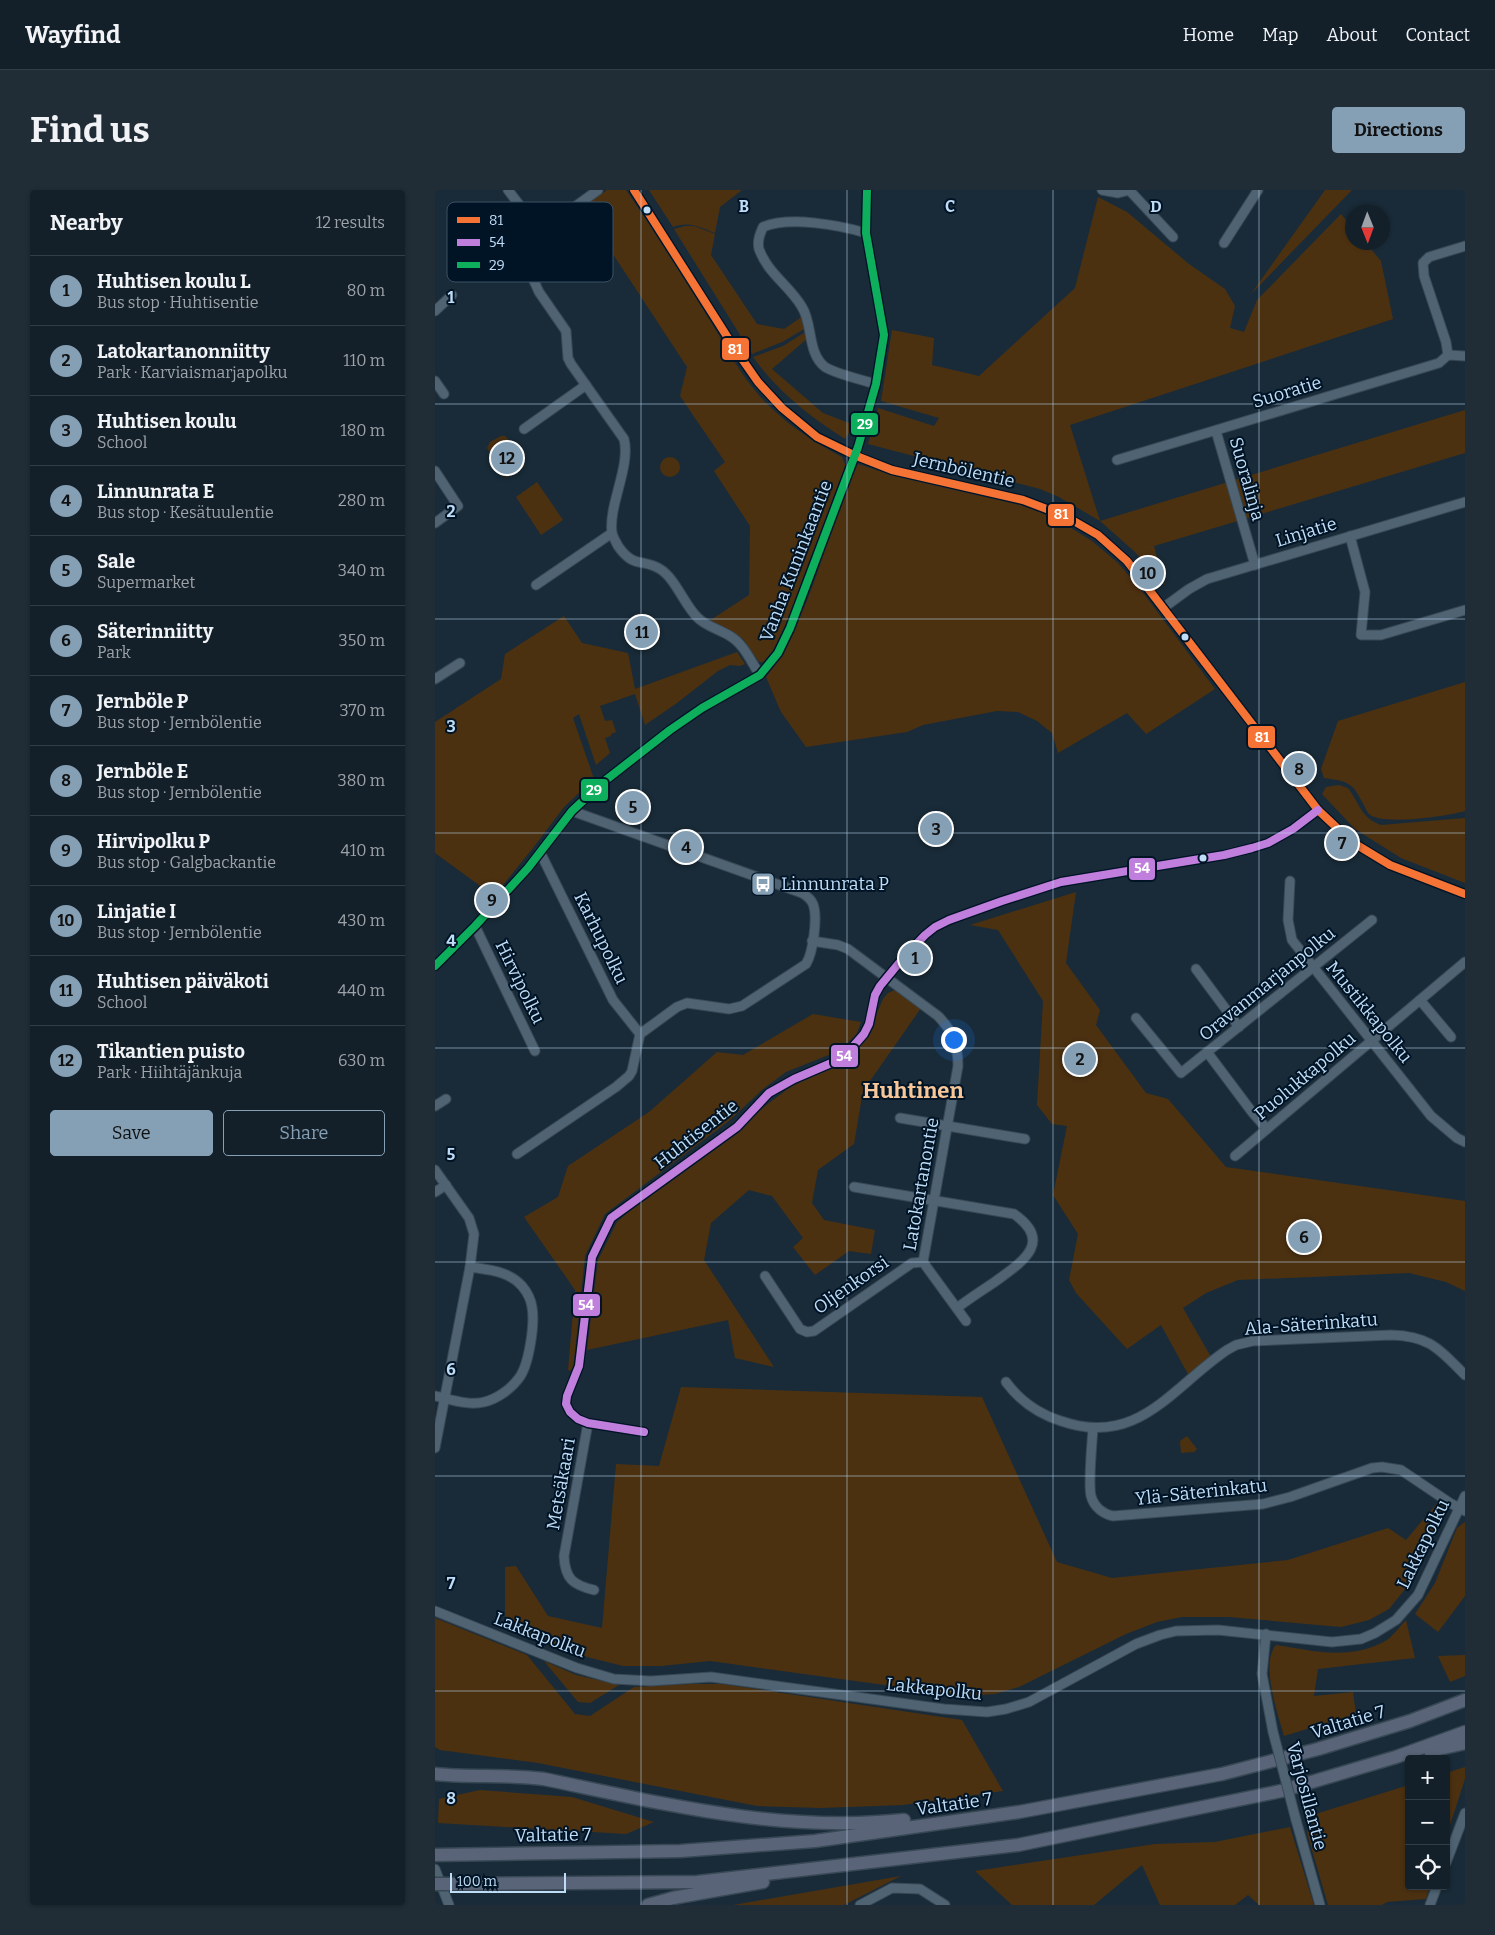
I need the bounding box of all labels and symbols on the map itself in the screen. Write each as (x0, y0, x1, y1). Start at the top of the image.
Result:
text: B (739, 197, 749, 216)
text: C (945, 197, 955, 216)
text: D (1150, 197, 1162, 216)
legend (447, 202, 613, 282)
unlabelled marker (642, 205, 652, 215)
north arrow (1345, 205, 1390, 250)
text: 81 (489, 212, 503, 229)
text: 54 (489, 234, 505, 251)
text: 29 (489, 257, 505, 274)
text: 1 (448, 288, 455, 307)
line badge: 81 (721, 337, 750, 361)
text: 81 (728, 341, 742, 358)
street label: Suoratie (1250, 371, 1324, 413)
line badge: 29 (850, 412, 879, 436)
text: 29 (857, 416, 873, 433)
street label: Suoralinja (1225, 435, 1269, 523)
pin: 12 (491, 439, 523, 477)
street label: Jernbölentie (910, 447, 1017, 492)
street label: Vanha Kuninkaantie (755, 477, 837, 645)
text: 2 (446, 502, 456, 521)
line badge: 81 (1047, 503, 1075, 527)
text: 81 (1054, 506, 1068, 523)
street label: Linjatie (1273, 512, 1339, 552)
pin: 10 (1132, 554, 1164, 592)
pin: 11 (626, 613, 658, 651)
unlabelled marker (1180, 632, 1190, 642)
text: 3 (446, 717, 456, 736)
line badge: 81 (1247, 725, 1276, 749)
text: 81 (1255, 729, 1269, 746)
pin: 8 (1283, 750, 1315, 788)
line badge: 29 (580, 778, 609, 802)
text: 29 (586, 782, 602, 799)
pin: 5 (617, 788, 649, 826)
pin: 3 (920, 810, 952, 848)
pin: 7 (1326, 824, 1358, 862)
pin: 4 (670, 828, 702, 866)
unlabelled marker (1198, 853, 1208, 863)
line badge: 54 (1128, 857, 1156, 881)
text: 54 (1134, 860, 1151, 877)
bus stop icon: Linnunrata P (750, 871, 776, 897)
place label: Linnunrata P (781, 873, 889, 895)
pin: 9 (476, 881, 508, 919)
street label: Karhupolku (569, 889, 633, 987)
street label: Oravanmarjanpolku (1194, 922, 1340, 1046)
text: 4 (446, 931, 456, 950)
street label: Hirvipolku (490, 937, 550, 1027)
pin: 1 (899, 939, 931, 977)
street label: Mustikkapolku (1321, 957, 1417, 1067)
your location (941, 1027, 967, 1053)
street label: Puolukkapolku (1250, 1027, 1360, 1125)
pin: 2 (1064, 1040, 1096, 1078)
line badge: 54 (830, 1044, 859, 1068)
text: 54 (836, 1048, 853, 1065)
district label: Huhtinen (862, 1077, 964, 1104)
street label: Huhtisentie (650, 1095, 742, 1173)
street label: Latokartanontie (898, 1116, 944, 1252)
text: 5 (447, 1145, 456, 1164)
pin: 6 (1288, 1218, 1320, 1256)
street label: Oljenkorsi (809, 1251, 893, 1319)
line badge: 54 (572, 1293, 601, 1317)
text: 54 (578, 1297, 595, 1314)
street label: Ala-Säterinkatu (1244, 1308, 1378, 1340)
text: 6 (446, 1360, 456, 1379)
street label: Metsäkaari (542, 1436, 580, 1532)
street label: Ylä-Säterinkatu (1134, 1474, 1268, 1510)
street label: Lakkapolku (1392, 1496, 1454, 1592)
text: 7 (447, 1574, 456, 1593)
street label: Lakkapolku (491, 1607, 589, 1663)
street label: Lakkapolku (885, 1673, 983, 1705)
street label: Valtatie 7 (1308, 1700, 1388, 1744)
street label: Varjosillantie (1282, 1740, 1332, 1852)
street label: Valtatie 7 (915, 1788, 993, 1820)
text: 8 (446, 1789, 456, 1808)
street label: Valtatie 7 (515, 1823, 591, 1847)
scale bar (450, 1870, 566, 1893)

